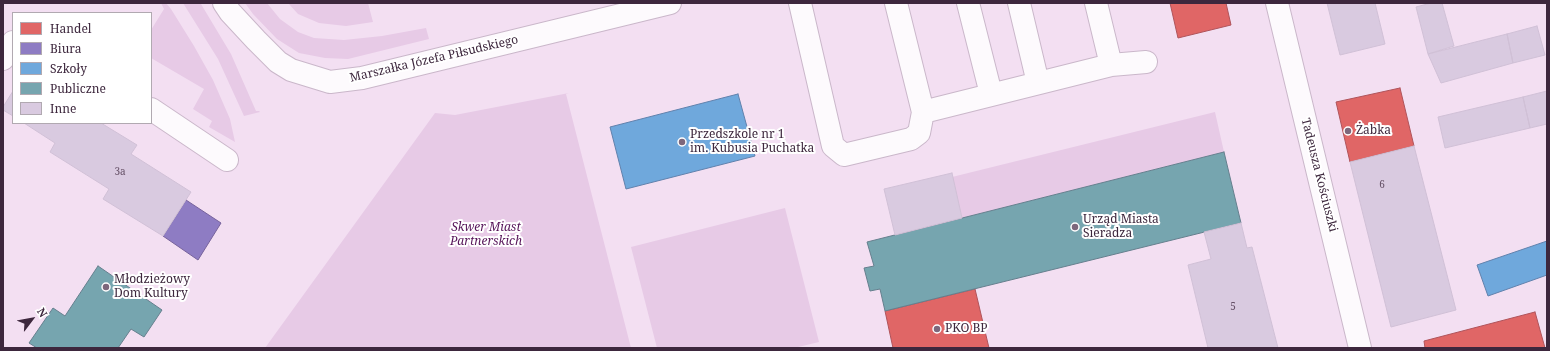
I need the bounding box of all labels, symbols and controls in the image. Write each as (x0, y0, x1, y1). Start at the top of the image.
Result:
legend (12, 12, 152, 124)
text: Handel (50, 20, 92, 37)
street label: Marszałka Józefa Piłsudskiego (348, 33, 520, 85)
text: Biura (50, 40, 81, 57)
text: Szkoły (50, 60, 87, 77)
text: Publiczne (50, 80, 106, 97)
text: Inne (50, 100, 76, 117)
street label: Tadeusza Kościuszki (1298, 117, 1340, 233)
place label: Żabka (1356, 124, 1391, 138)
marker: Żabka (1343, 126, 1353, 136)
place label: Przedszkole nr 1 im. Kubusia Puchatka (690, 128, 814, 156)
marker: Przedszkole nr 1 im. Kubusia Puchatka (677, 137, 687, 147)
house number: 3a (114, 166, 126, 178)
house number: 6 (1379, 179, 1385, 191)
place label: Urząd Miasta Sieradza (1083, 213, 1159, 241)
park label: Skwer Miast Partnerskich (450, 221, 522, 249)
marker: Urząd Miasta Sieradza (1070, 222, 1080, 232)
place label: Młodzieżowy Dom Kultury (114, 273, 190, 301)
marker: Młodzieżowy Dom Kultury (101, 282, 111, 292)
north arrow (12, 299, 52, 339)
house number: 5 (1230, 301, 1236, 313)
text: N (34, 305, 51, 320)
place label: PKO BP (945, 322, 988, 336)
marker: PKO BP (932, 324, 942, 334)

